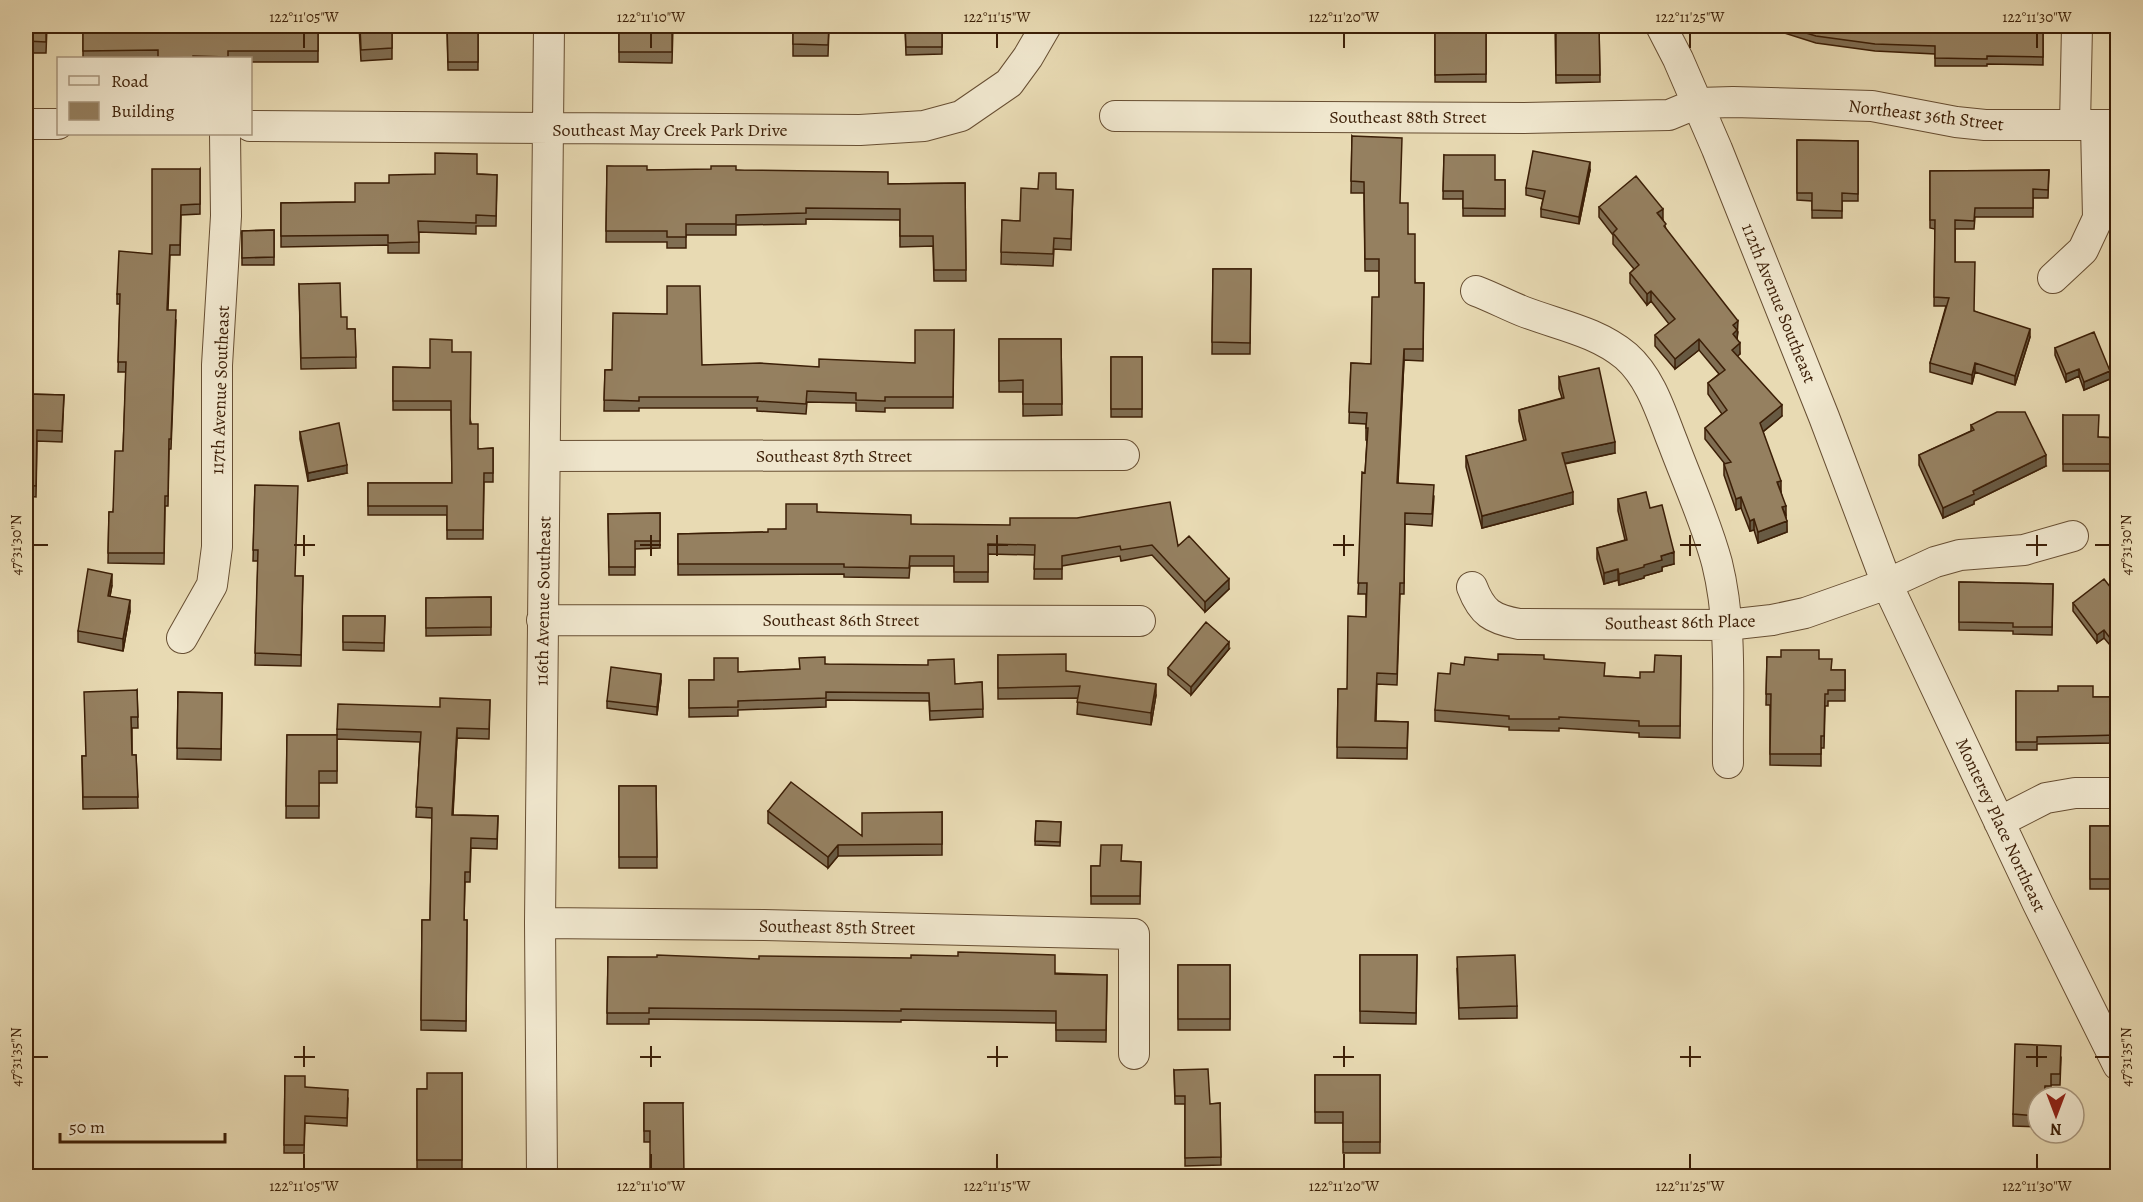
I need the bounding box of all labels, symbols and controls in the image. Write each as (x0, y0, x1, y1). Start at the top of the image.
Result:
text: 122°11'05"W (269, 7, 339, 27)
text: 122°11'10"W (617, 7, 685, 27)
text: 122°11'15"W (964, 7, 1030, 27)
text: 122°11'20"W (1309, 7, 1379, 27)
text: 122°11'25"W (1656, 7, 1724, 27)
text: 122°11'30"W (2002, 7, 2072, 27)
legend (57, 57, 252, 135)
text: Road (111, 69, 149, 93)
street label: Northeast 36th Street (1847, 94, 2005, 136)
text: Building (111, 99, 175, 123)
street label: Southeast 88th Street (1329, 105, 1487, 129)
street label: Southeast May Creek Park Drive (552, 118, 788, 142)
street label: 112th Avenue Southeast (1736, 220, 1822, 386)
street label: 117th Avenue Southeast (205, 305, 235, 475)
street label: Southeast 87th Street (756, 444, 912, 468)
text: 47°31'30"N (6, 514, 26, 576)
text: 47°31'30"N (2116, 514, 2136, 576)
street label: 116th Avenue Southeast (530, 516, 556, 686)
street label: Southeast 86th Street (762, 608, 920, 632)
street label: Southeast 86th Place (1604, 609, 1756, 635)
street label: Monterey Place Northeast (1950, 734, 2052, 916)
street label: Southeast 85th Street (759, 914, 915, 940)
text: 47°31'35"N (6, 1027, 26, 1087)
text: 47°31'35"N (2116, 1027, 2136, 1087)
north arrow (2026, 1085, 2086, 1145)
scale bar (60, 1106, 225, 1144)
text: 50 m (69, 1115, 105, 1139)
text: N (2050, 1118, 2062, 1140)
text: 122°11'05"W (269, 1176, 339, 1196)
text: 122°11'10"W (617, 1176, 685, 1196)
text: 122°11'15"W (964, 1176, 1030, 1196)
text: 122°11'20"W (1309, 1176, 1379, 1196)
text: 122°11'25"W (1656, 1176, 1724, 1196)
text: 122°11'30"W (2002, 1176, 2072, 1196)

